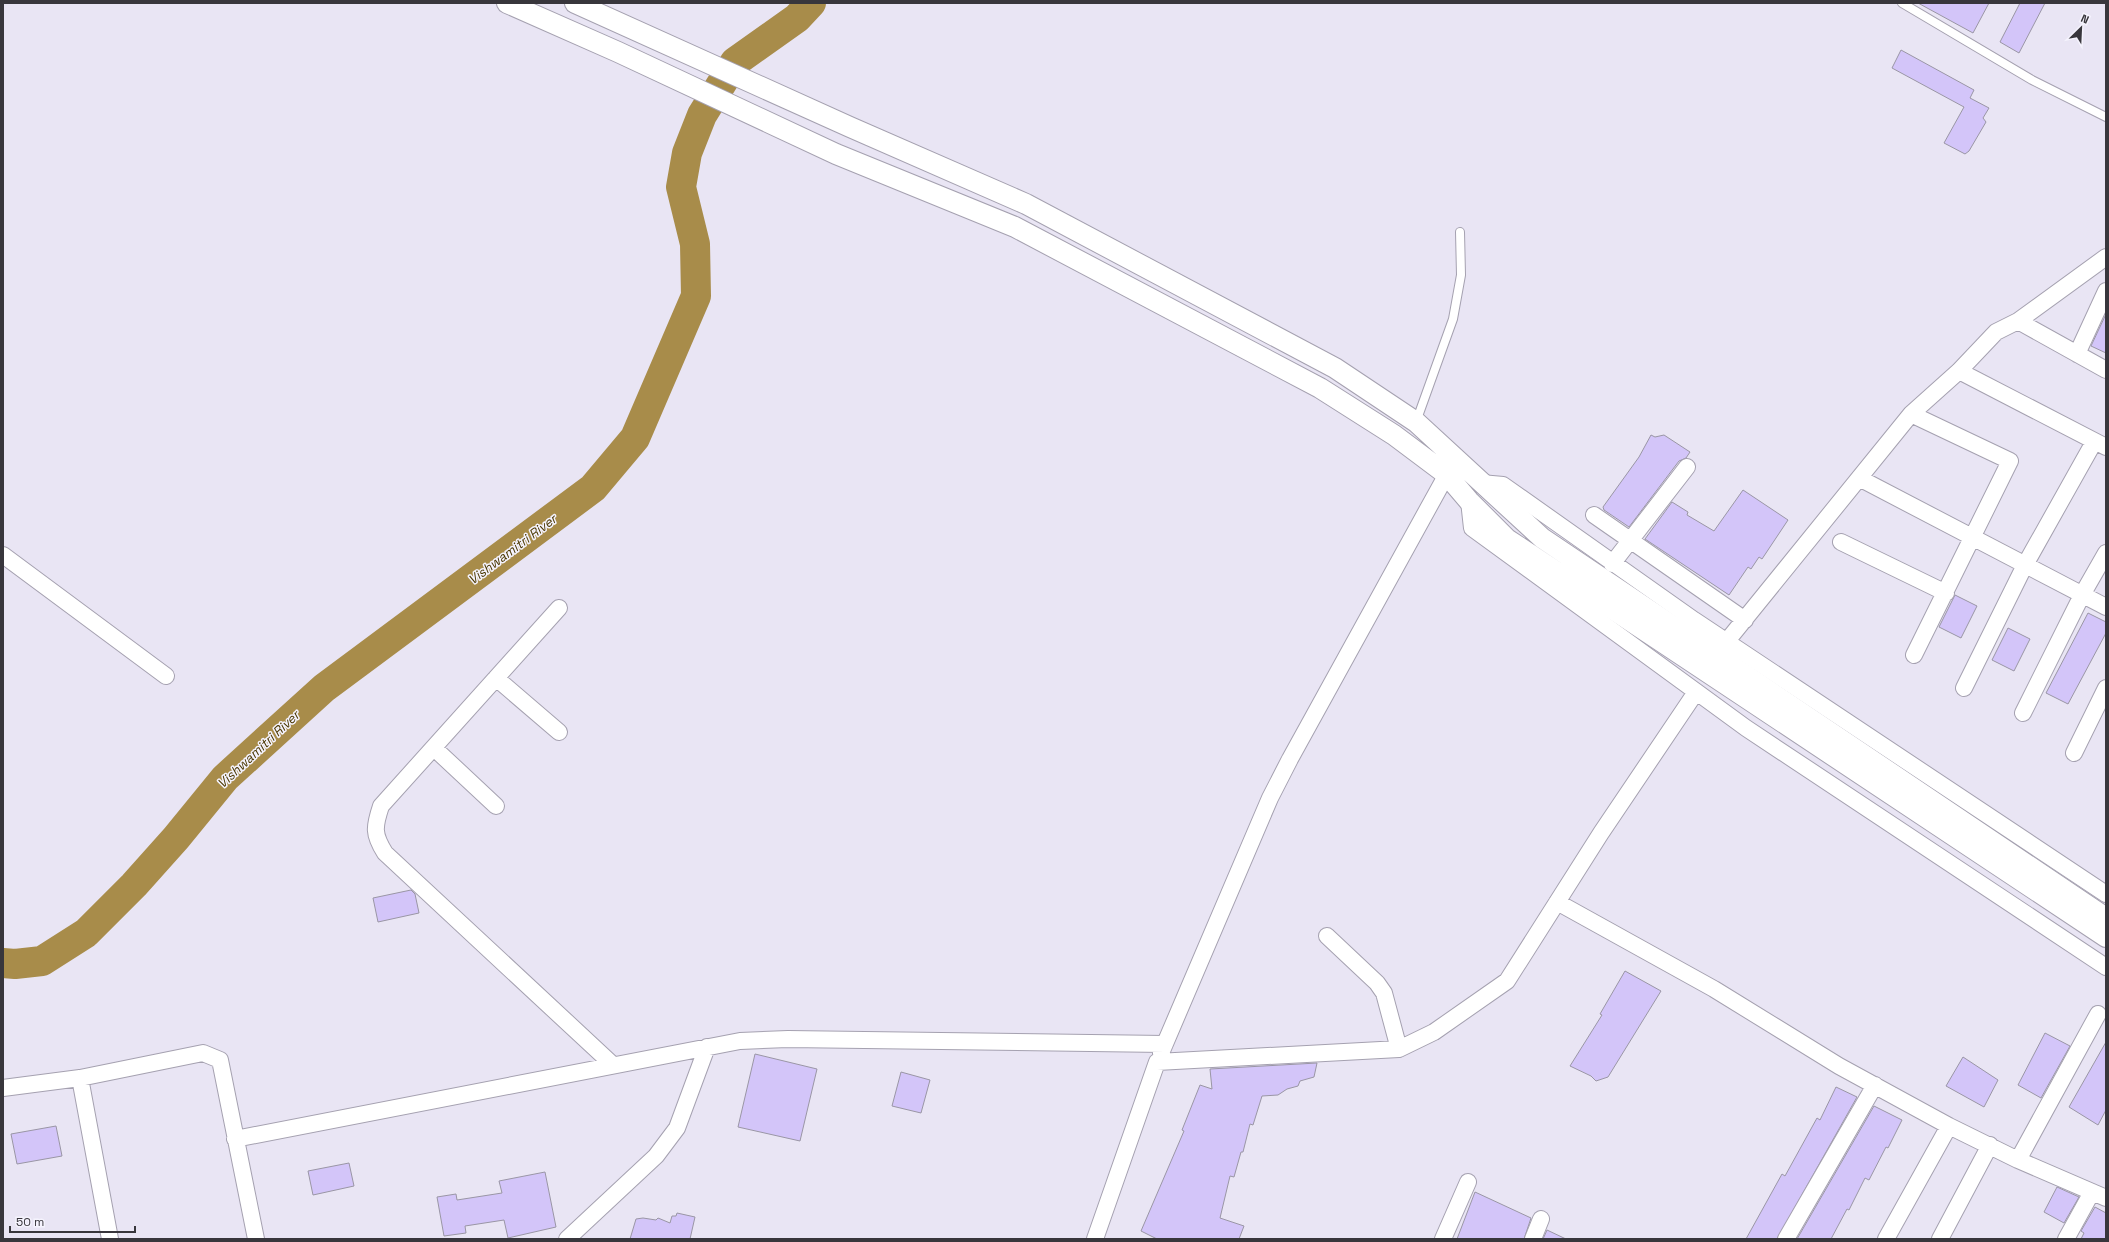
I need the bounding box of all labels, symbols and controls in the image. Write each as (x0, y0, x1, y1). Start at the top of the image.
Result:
north arrow (2061, 8, 2101, 48)
text: N (2079, 11, 2091, 27)
water label: Vishwamitri River (465, 509, 562, 588)
water label: Vishwamitri River (214, 705, 305, 792)
scale bar (10, 1208, 135, 1234)
text: 50 m (16, 1214, 44, 1230)

